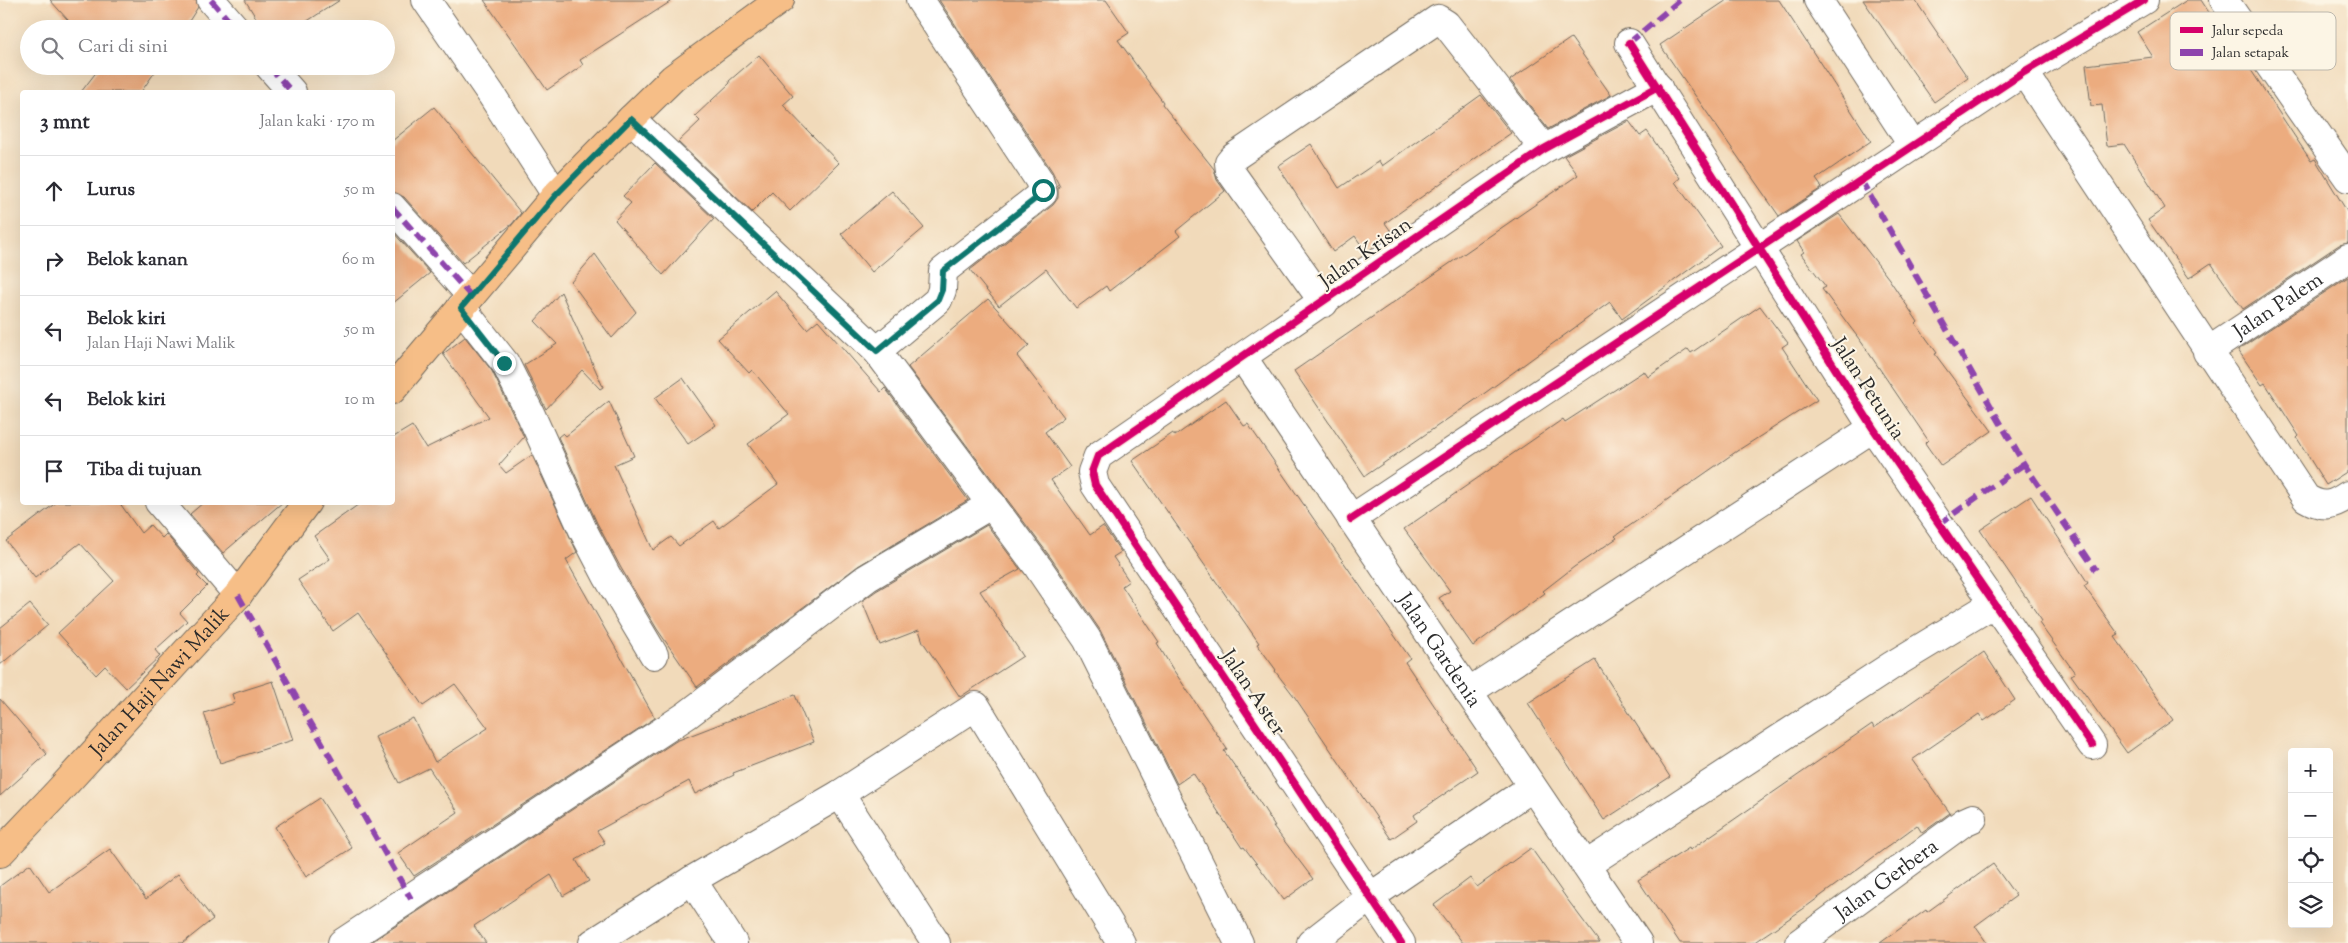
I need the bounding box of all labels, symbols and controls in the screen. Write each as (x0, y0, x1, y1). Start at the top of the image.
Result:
legend (2170, 12, 2336, 70)
search box (20, 20, 395, 75)
text: Jalur sepeda (2211, 22, 2284, 42)
icon: search (38, 34, 66, 62)
text: Cari di sini (78, 34, 168, 61)
text: Jalan setapak (2211, 44, 2289, 64)
text: 3 mnt (40, 108, 90, 138)
text: Jalan kaki · 170 m (260, 111, 375, 134)
icon: ahead (40, 177, 68, 205)
text: Lurus (87, 177, 135, 204)
text: 50 m (344, 179, 375, 202)
route start (1032, 179, 1055, 202)
street label: Jalan Krisan (1313, 211, 1419, 297)
icon: right (40, 247, 68, 275)
text: Belok kanan (87, 247, 188, 274)
text: 60 m (342, 249, 375, 272)
street label: Jalan Palem (2227, 266, 2330, 348)
text: Belok kiri (87, 306, 166, 333)
icon: left (40, 317, 68, 345)
text: 50 m (344, 319, 375, 342)
street label: Jalan Petunia (1823, 331, 1912, 446)
text: Jalan Haji Nawi Malik (87, 333, 236, 356)
route end (493, 352, 516, 375)
icon: left (40, 387, 68, 415)
text: Belok kiri (87, 387, 166, 414)
text: 10 m (345, 389, 375, 412)
icon: arrive (40, 457, 68, 485)
text: Tiba di tujuan (87, 457, 202, 484)
street label: Jalan Gardenia (1388, 587, 1488, 714)
street label: Jalan Haji Nawi Malik (83, 600, 238, 766)
street label: Jalan Aster (1212, 643, 1292, 742)
map controls (2288, 748, 2333, 928)
button: + (2288, 748, 2333, 793)
button: − (2288, 793, 2333, 838)
street label: Jalan Gerbera (1829, 832, 1945, 929)
button: locate (2288, 838, 2333, 883)
button: layers (2288, 883, 2333, 928)

